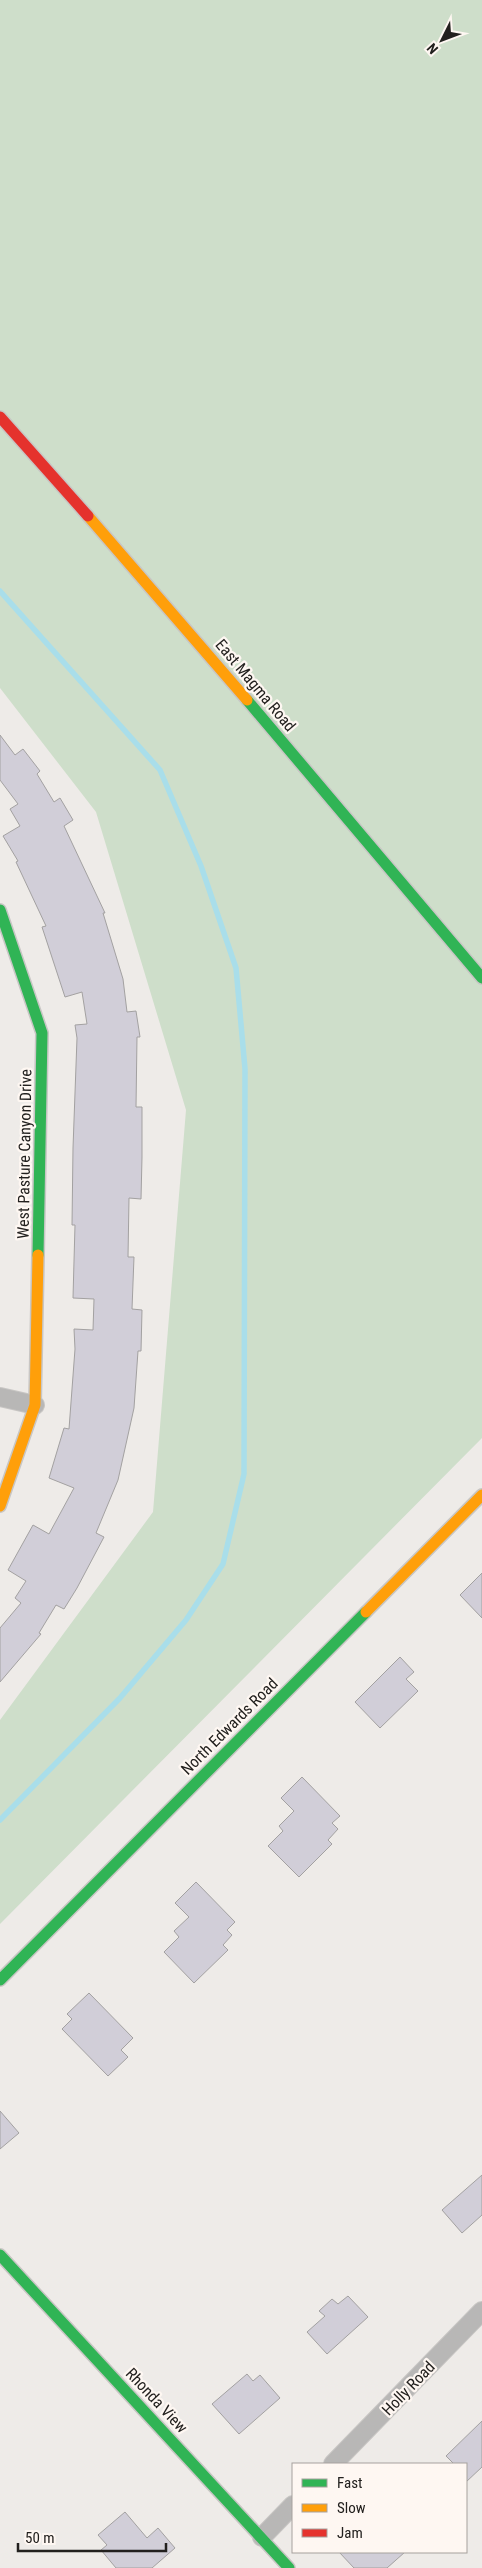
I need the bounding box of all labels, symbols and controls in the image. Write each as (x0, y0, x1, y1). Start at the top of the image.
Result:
north arrow (417, 15, 467, 65)
text: N (424, 40, 441, 57)
street label: East Magma Road (212, 635, 300, 735)
street label: West Pasture Canyon Drive (14, 1069, 35, 1239)
street label: North Edwards Road (177, 1674, 282, 1779)
street label: Holly Road (378, 2357, 439, 2419)
street label: Rhonda View (122, 2364, 191, 2437)
legend (292, 2463, 467, 2553)
text: Fast (337, 2474, 362, 2492)
text: Slow (337, 2499, 366, 2517)
scale bar (18, 2520, 165, 2552)
text: Jam (337, 2524, 363, 2542)
text: 50 m (25, 2529, 55, 2547)

